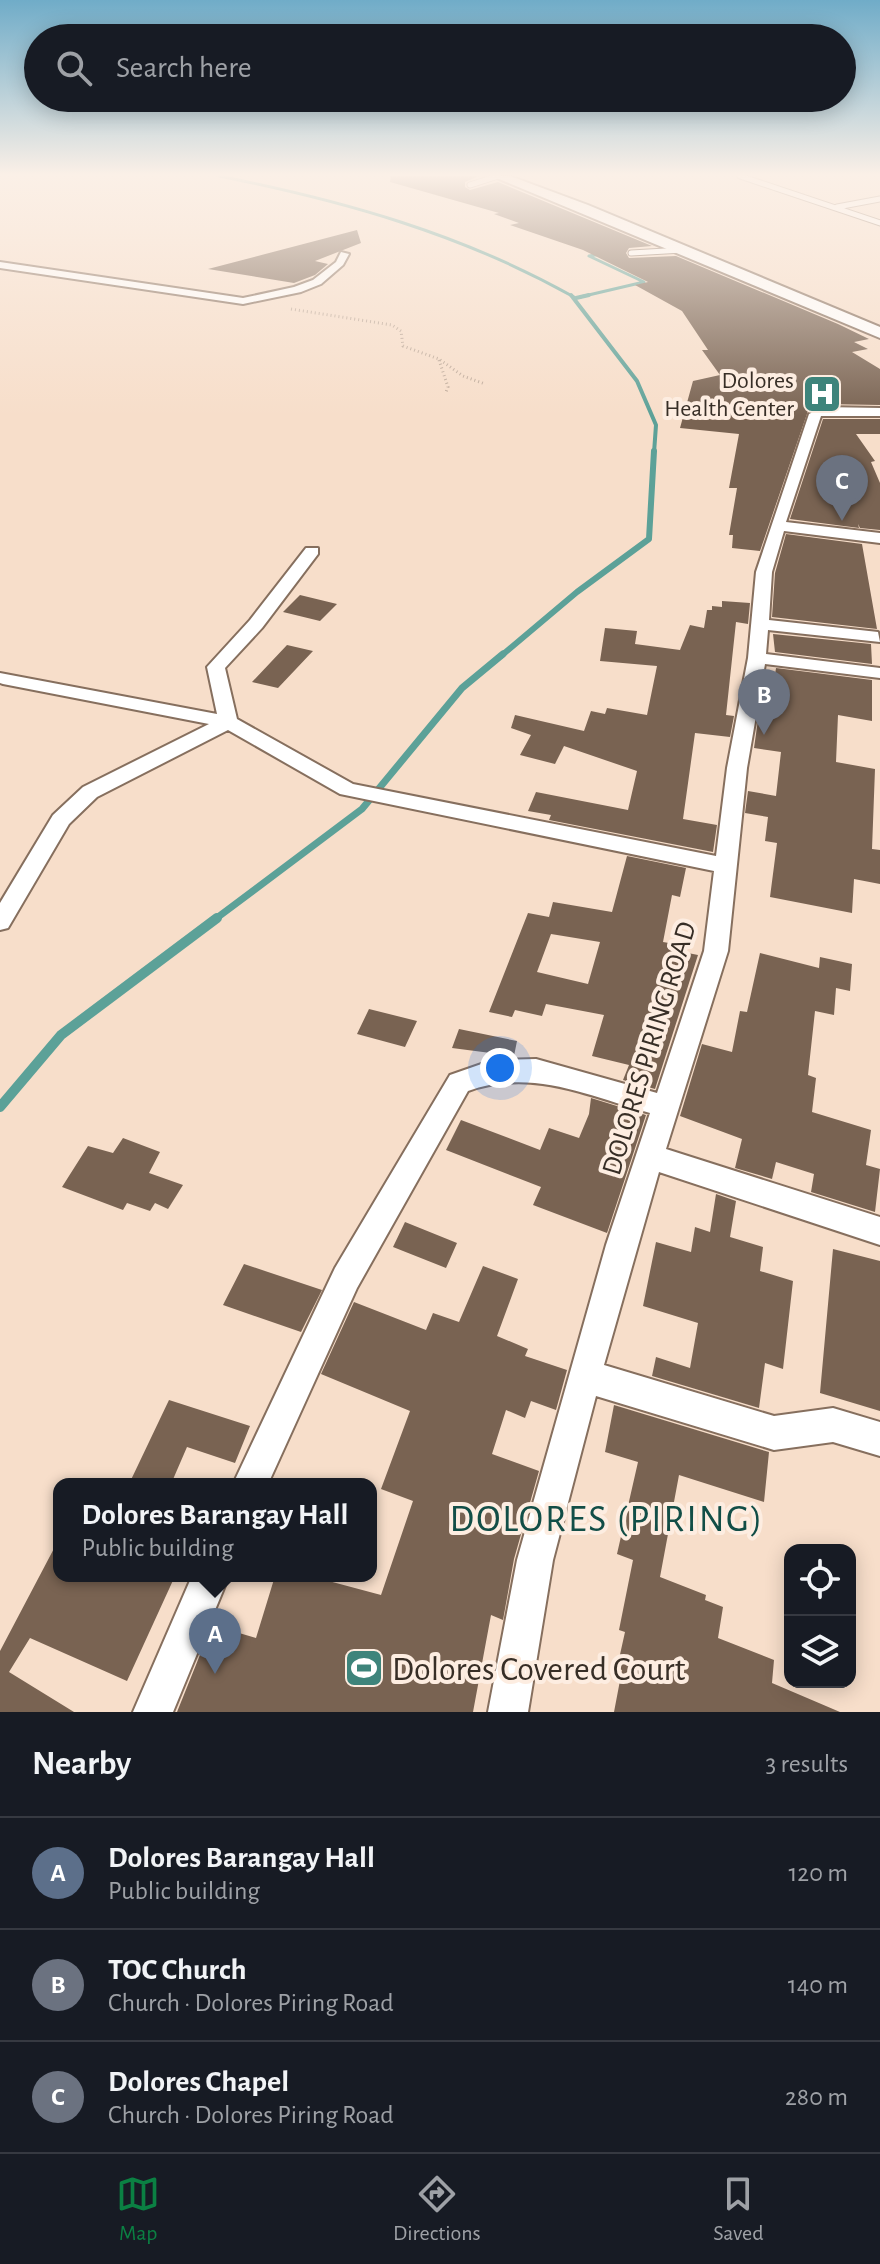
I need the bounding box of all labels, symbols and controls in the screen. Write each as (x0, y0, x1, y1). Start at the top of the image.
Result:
search box (24, 24, 856, 112)
icon: search (52, 46, 96, 90)
text: Search here (116, 53, 252, 83)
place label: Dolores Health Center (664, 369, 794, 421)
hospital icon: Dolores Health Center (801, 373, 843, 415)
pin: C (816, 455, 868, 521)
pin: B (738, 669, 790, 735)
street label: DOLORES PIRING ROAD (598, 919, 702, 1179)
your location (480, 1048, 520, 1088)
popup (53, 1478, 377, 1582)
text: Dolores Barangay Hall (82, 1500, 348, 1530)
district label: DOLORES (PIRING) (450, 1501, 764, 1539)
text: Public building (82, 1535, 234, 1561)
map controls (784, 1544, 856, 1688)
button: locate (784, 1544, 856, 1616)
pin: A (189, 1608, 241, 1674)
button: layers (784, 1616, 856, 1688)
sports icon: Dolores Covered Court (343, 1647, 385, 1689)
place label: Dolores Covered Court (392, 1653, 686, 1687)
text: Nearby (32, 1747, 131, 1781)
text: 3 results (765, 1751, 848, 1777)
text: Dolores Barangay Hall (108, 1843, 375, 1873)
text: A (50, 1860, 66, 1886)
text: 120 m (788, 1860, 848, 1886)
text: Public building (108, 1878, 260, 1904)
text: TOC Church (108, 1955, 246, 1985)
text: B (50, 1972, 66, 1998)
text: 140 m (788, 1972, 848, 1998)
text: Church · Dolores Piring Road (108, 1990, 394, 2016)
text: Dolores Chapel (108, 2067, 289, 2097)
text: C (51, 2084, 65, 2110)
text: 280 m (785, 2084, 848, 2110)
text: Church · Dolores Piring Road (108, 2102, 394, 2128)
tab: Map (116, 2172, 160, 2246)
tab: Directions (393, 2172, 481, 2246)
tab: Saved (713, 2172, 764, 2246)

